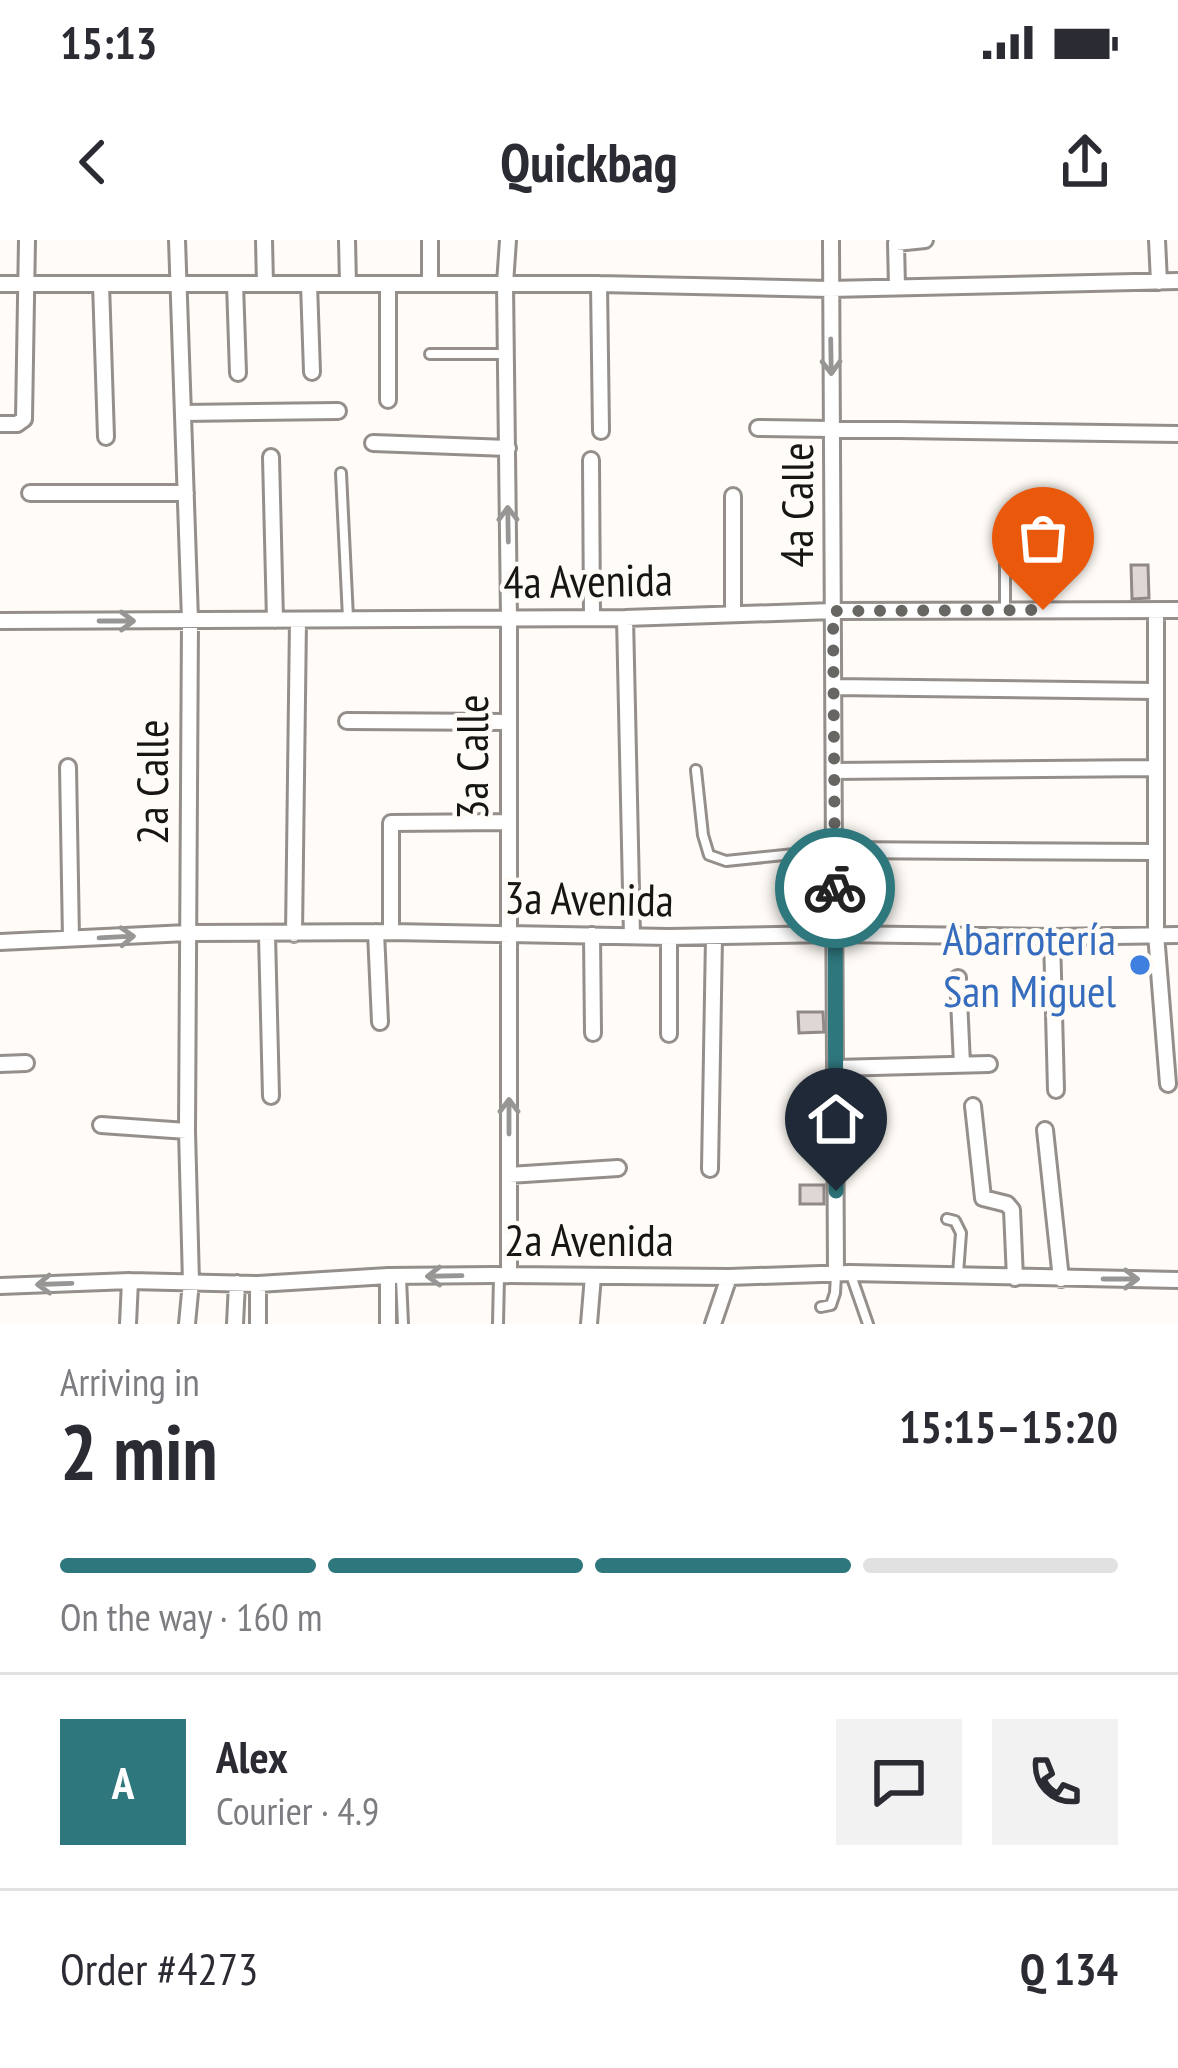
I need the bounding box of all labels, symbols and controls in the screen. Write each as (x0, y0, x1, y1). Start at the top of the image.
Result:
text: 15:13 (60, 13, 157, 71)
text: Quickbag (500, 127, 678, 197)
icon: back (60, 129, 126, 195)
icon: share (1052, 129, 1118, 195)
one-way arrow (820, 337, 842, 376)
street label: 4a Calle (767, 442, 825, 568)
pin (992, 487, 1094, 610)
one-way arrow (497, 505, 519, 544)
icon: bag (1010, 505, 1076, 571)
street label: 4a Avenida (503, 550, 673, 610)
one-way arrow (97, 610, 136, 632)
street label: 3a Calle (442, 694, 500, 820)
street label: 2a Calle (122, 719, 180, 845)
courier (775, 828, 895, 948)
icon: bike (802, 855, 868, 921)
street label: 3a Avenida (504, 868, 674, 928)
place label: Abarrotería San Miguel (942, 909, 1117, 1019)
one-way arrow (97, 925, 136, 948)
marker: Abarrotería San Miguel (1127, 952, 1153, 978)
pin (785, 1068, 887, 1191)
icon: home (803, 1086, 869, 1152)
one-way arrow (498, 1097, 520, 1136)
street label: 2a Avenida (504, 1210, 674, 1268)
one-way arrow (425, 1264, 464, 1287)
one-way arrow (1101, 1268, 1140, 1291)
one-way arrow (35, 1272, 74, 1295)
text: Arriving in (60, 1356, 200, 1407)
text: 15:15–15:20 (899, 1397, 1118, 1455)
text: 2 min (60, 1401, 218, 1502)
text: On the way · 160 m (60, 1591, 322, 1642)
button: chat (836, 1719, 962, 1845)
button: phone (992, 1719, 1118, 1845)
text: Alex (216, 1727, 288, 1785)
text: A (112, 1753, 134, 1811)
text: Courier · 4.9 (216, 1785, 379, 1836)
text: Order #4273 (60, 1939, 258, 1997)
text: Q 134 (1020, 1939, 1118, 1997)

